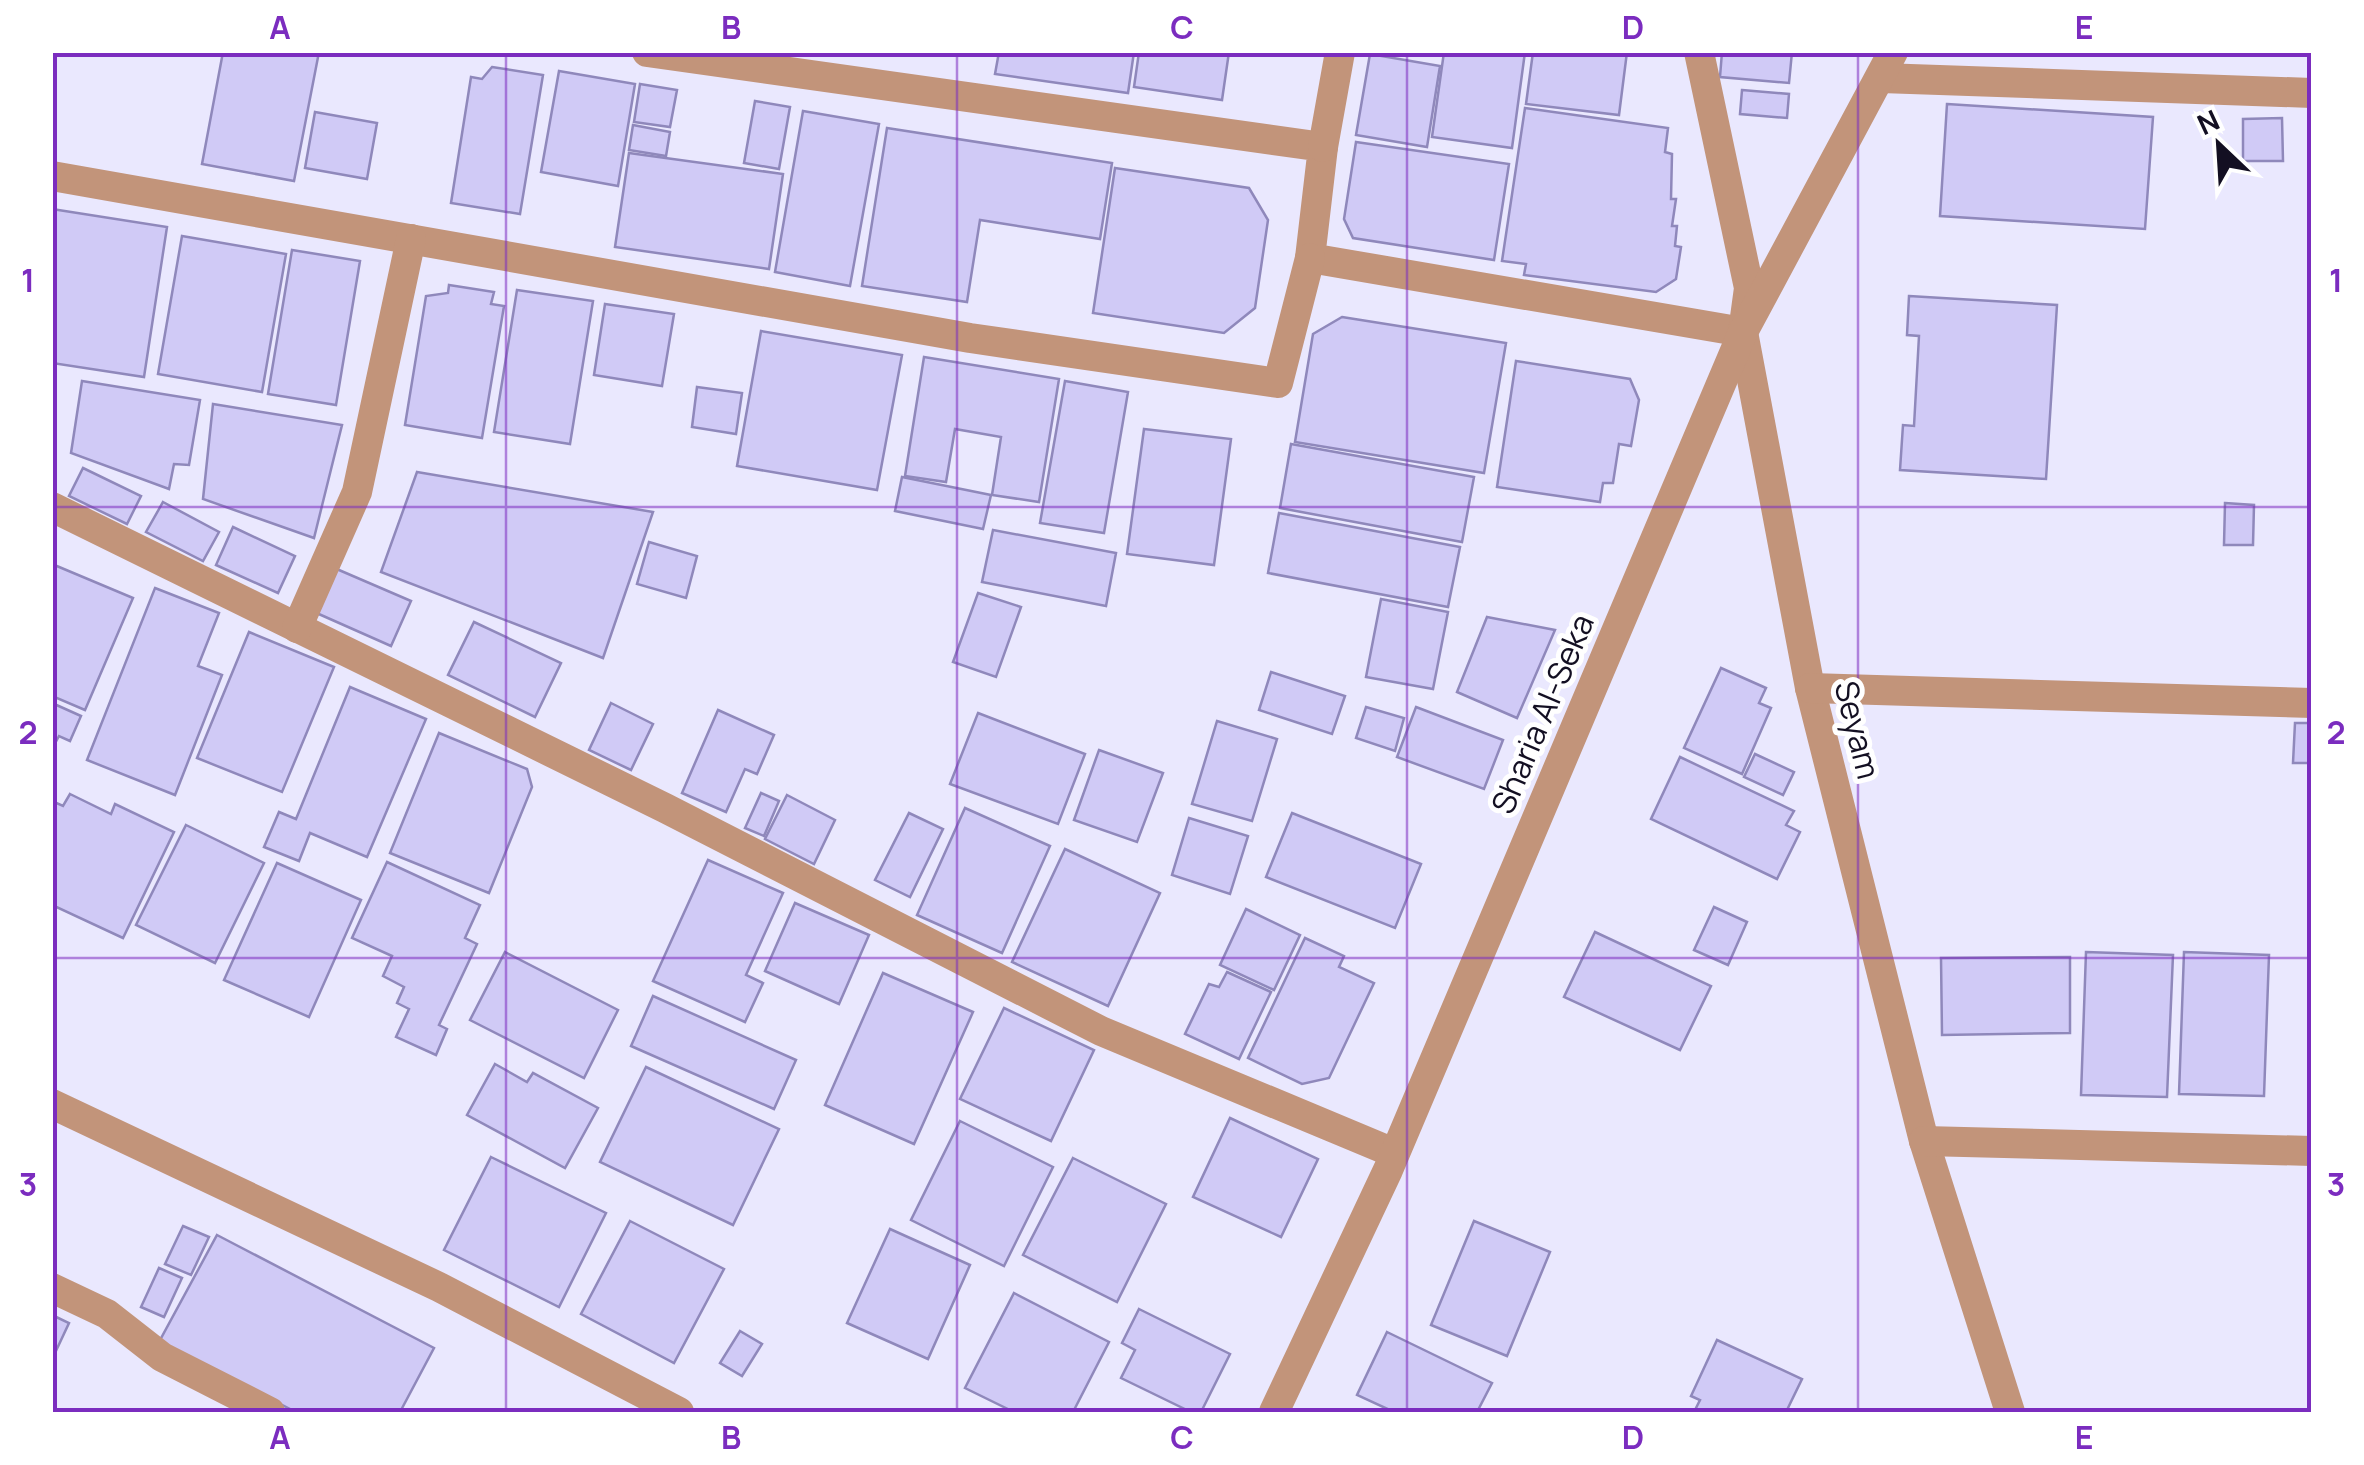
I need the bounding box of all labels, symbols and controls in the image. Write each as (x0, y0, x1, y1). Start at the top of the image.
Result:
text: A (269, 5, 291, 49)
text: B (721, 5, 741, 49)
text: C (1170, 5, 1194, 49)
text: D (1622, 5, 1644, 49)
text: E (2075, 5, 2093, 49)
north arrow (2169, 95, 2269, 195)
text: N (2191, 100, 2225, 143)
text: 1 (21, 258, 35, 302)
text: 1 (2329, 258, 2343, 302)
street label: Sharia Al-Seka (1480, 607, 1604, 820)
street label: Seyam (1825, 676, 1891, 783)
text: 2 (18, 710, 38, 754)
text: 2 (2326, 710, 2346, 754)
text: 3 (19, 1162, 37, 1206)
text: 3 (2327, 1162, 2345, 1206)
text: A (269, 1415, 291, 1459)
text: B (721, 1415, 741, 1459)
text: C (1170, 1415, 1194, 1459)
text: D (1622, 1415, 1644, 1459)
text: E (2075, 1415, 2093, 1459)

